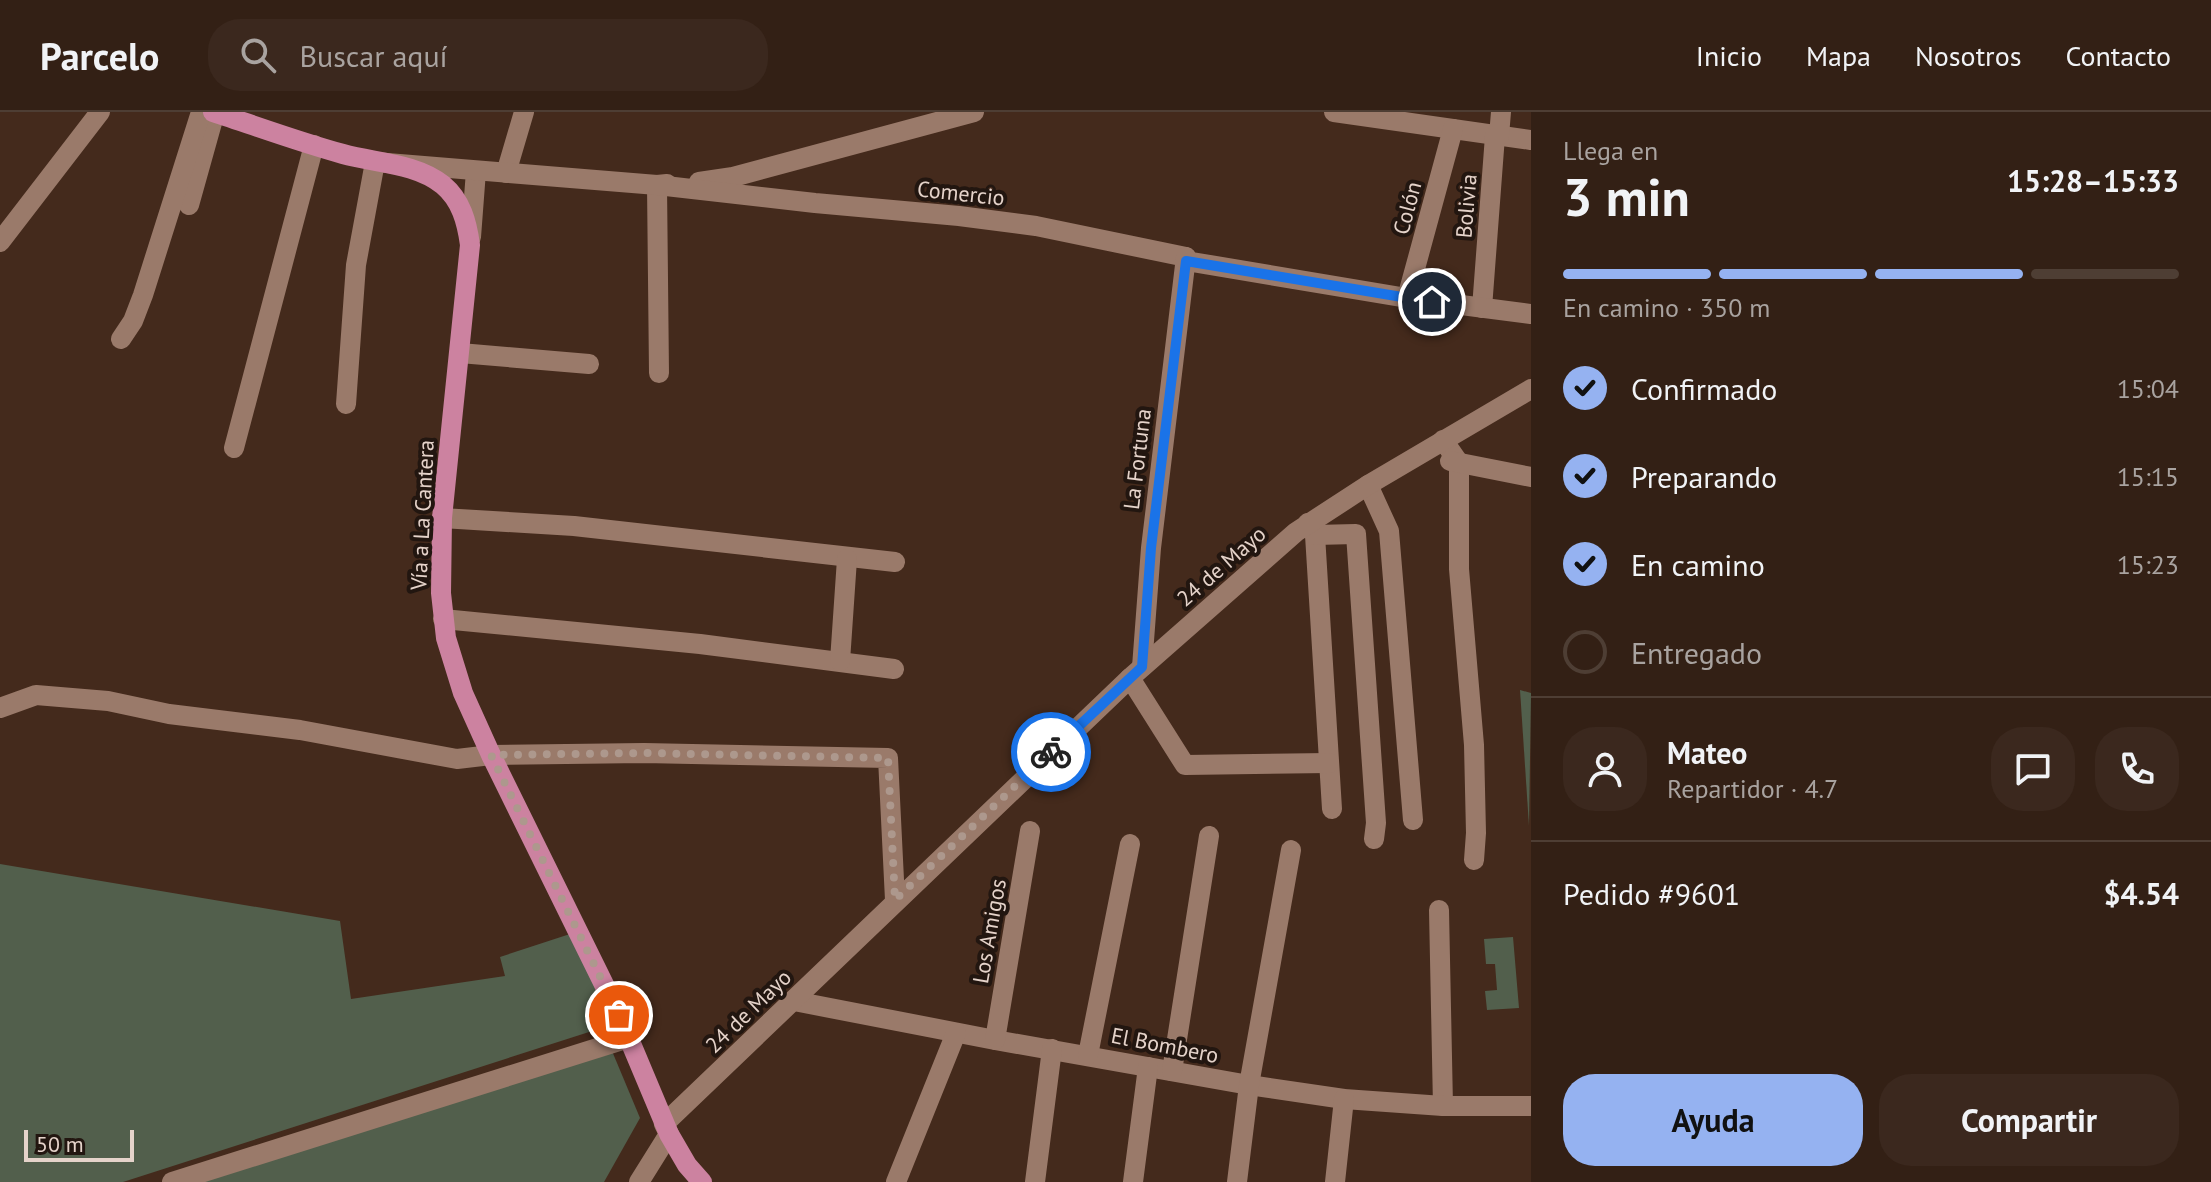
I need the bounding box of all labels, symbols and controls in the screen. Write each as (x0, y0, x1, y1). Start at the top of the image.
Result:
search box (208, 19, 768, 91)
text: Parcelo (40, 31, 160, 80)
icon: search (236, 33, 280, 77)
text: Buscar aquí (300, 36, 448, 75)
text: Inicio (1696, 37, 1762, 74)
text: Mapa (1806, 37, 1871, 74)
text: Nosotros (1915, 37, 2021, 74)
text: Contacto (2065, 37, 2171, 74)
text: Llega en (1563, 134, 1658, 167)
text: 15:28–15:33 (2007, 161, 2179, 200)
text: 3 min (1563, 163, 1690, 230)
street label: Bolivia (1449, 173, 1483, 239)
street label: Comercio (916, 174, 1006, 212)
street label: Colón (1387, 178, 1427, 238)
pin (1398, 268, 1466, 336)
icon: home (1410, 280, 1454, 324)
text: En camino · 350 m (1563, 291, 1770, 324)
icon: check (1563, 366, 1607, 410)
text: Confirmado (1631, 369, 1777, 408)
text: 15:04 (2117, 372, 2179, 405)
street label: La Fortuna (1117, 407, 1157, 511)
street label: Vía a La Cantera (404, 439, 440, 592)
icon: check (1563, 454, 1607, 498)
text: Preparando (1631, 457, 1777, 496)
text: 15:15 (2117, 460, 2179, 493)
street label: 24 de Mayo (1171, 520, 1271, 612)
icon: check (1563, 542, 1607, 586)
text: En camino (1631, 545, 1765, 584)
text: 15:23 (2117, 548, 2179, 581)
text: Entregado (1631, 633, 1762, 672)
courier (1011, 712, 1091, 792)
button: person (1563, 727, 1647, 811)
button: chat (1991, 727, 2075, 811)
button: phone (2095, 727, 2179, 811)
icon: bike (1029, 730, 1073, 774)
text: Mateo (1667, 733, 1747, 772)
text: Repartidor · 4.7 (1667, 772, 1838, 805)
text: Pedido #9601 (1563, 874, 1740, 913)
text: $4.54 (2104, 874, 2179, 913)
street label: Los Amigos (966, 876, 1012, 986)
street label: 24 de Mayo (699, 963, 797, 1059)
pin (585, 981, 653, 1049)
icon: bag (597, 993, 641, 1037)
street label: El Bombero (1109, 1021, 1221, 1069)
button: Ayuda (1563, 1074, 1863, 1166)
button: Compartir (1879, 1074, 2179, 1166)
scale bar (24, 1126, 134, 1162)
text: 50 m (36, 1130, 84, 1158)

